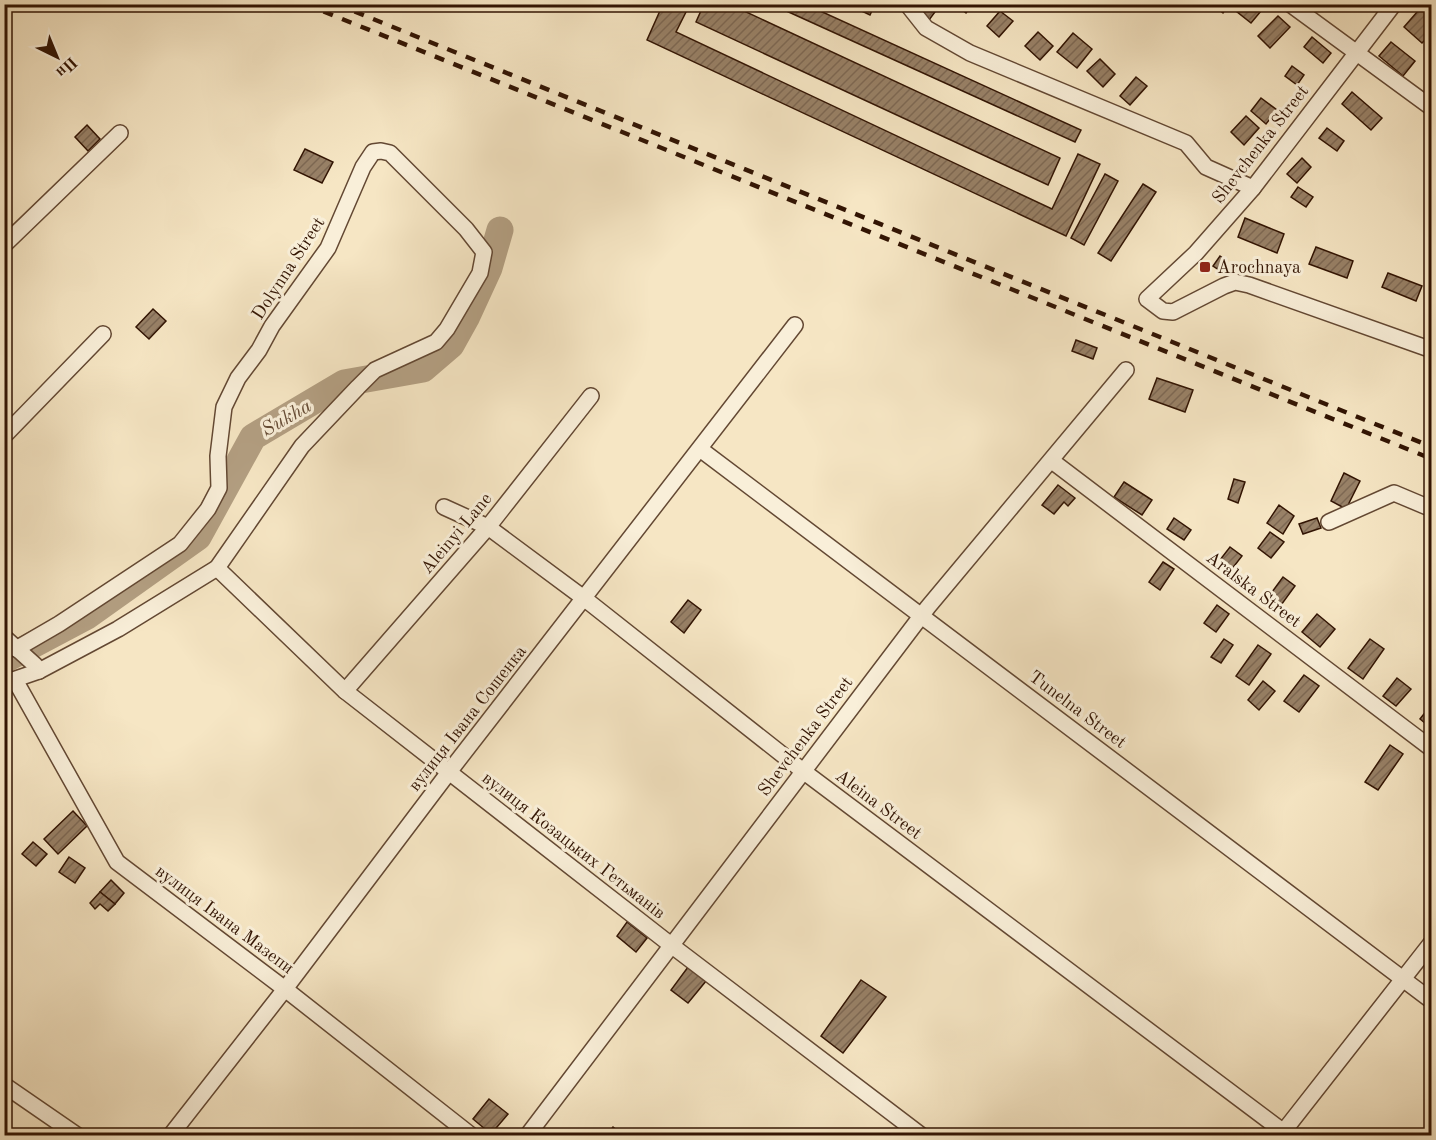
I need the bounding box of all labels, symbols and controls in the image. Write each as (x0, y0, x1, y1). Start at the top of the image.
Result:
north arrow (27, 27, 87, 87)
text: Пн (52, 53, 79, 80)
street label: Shevchenka Street (1209, 82, 1312, 207)
street label: Dolynna Street (249, 214, 329, 323)
place label: Arochnaya (1217, 259, 1301, 277)
marker: Arochnaya (1198, 260, 1212, 274)
water label: Sukha (258, 396, 316, 441)
street label: Aleinyi Lane (418, 490, 496, 578)
street label: Aralska Street (1203, 548, 1304, 631)
street label: вулиця Івана Сошенка (405, 642, 530, 795)
street label: Tunelna Street (1025, 667, 1129, 752)
street label: Shevchenka Street (755, 673, 856, 800)
street label: Aleina Street (832, 767, 925, 843)
street label: вулиця Козацьких Гетьманів (479, 769, 668, 923)
street label: вулиця Івана Мазепи (152, 862, 297, 978)

